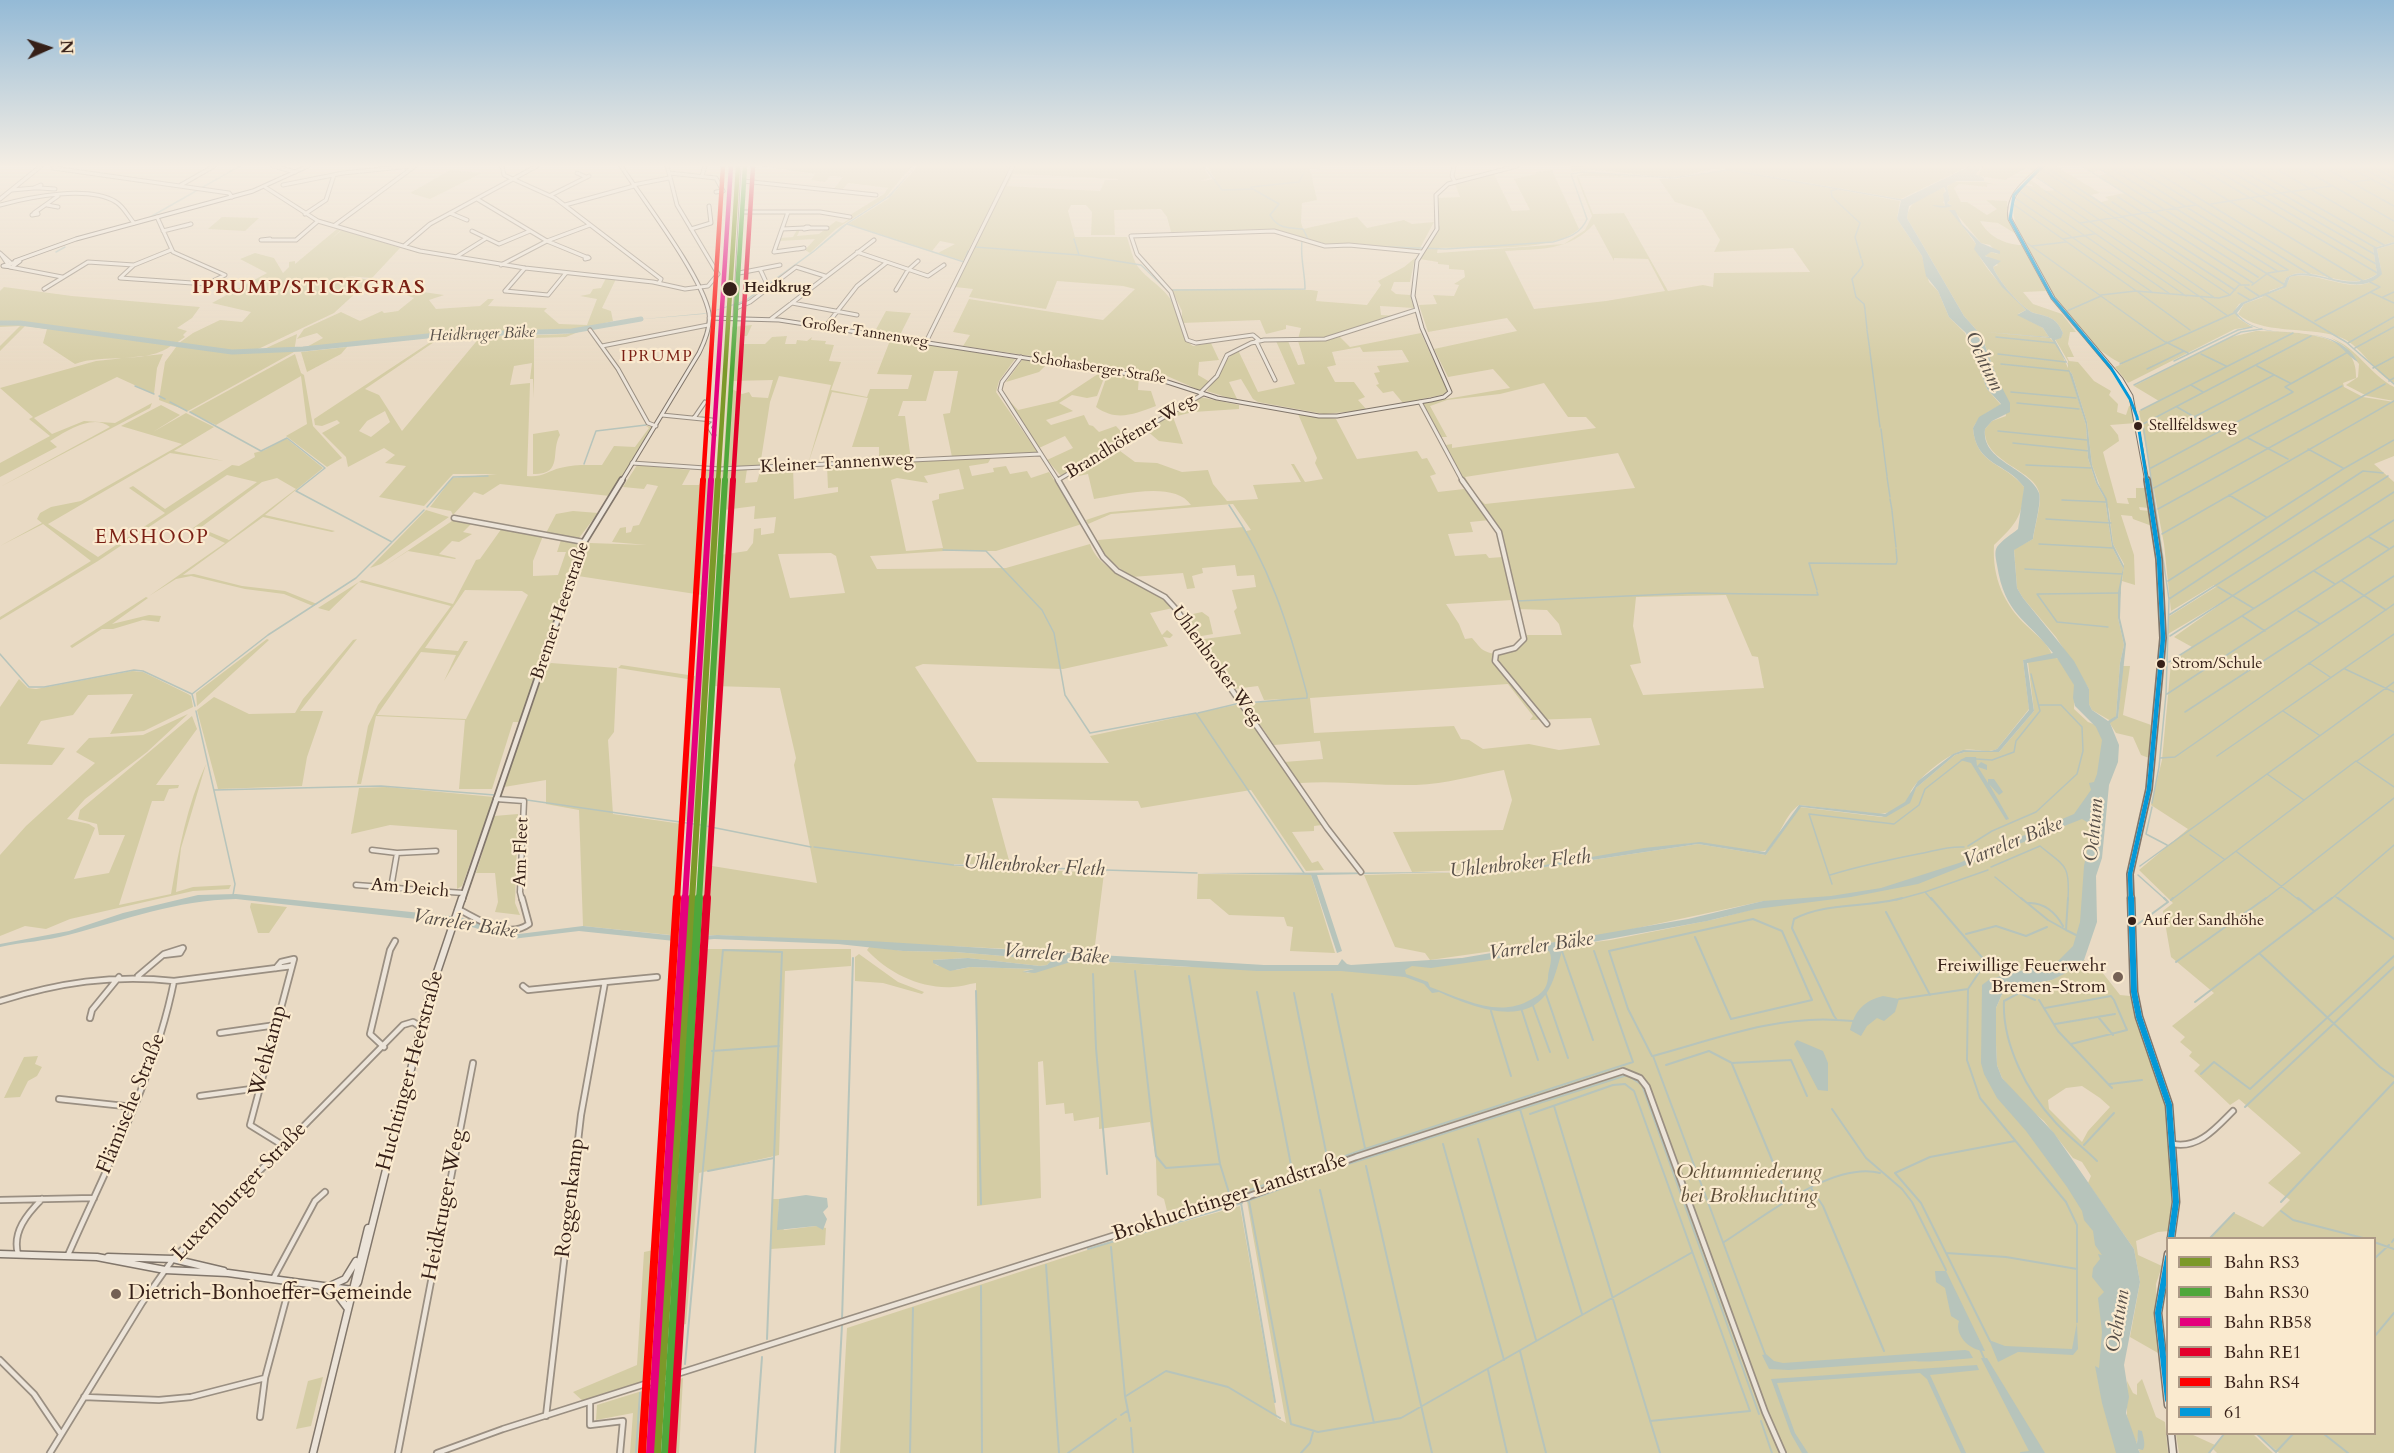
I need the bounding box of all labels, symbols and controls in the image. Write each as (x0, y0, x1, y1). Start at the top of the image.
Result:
north arrow (18, 18, 78, 78)
text: N (55, 40, 77, 55)
district label: IPRUMP/STICKGRAS (192, 276, 426, 300)
marker: Heidkrug (721, 280, 739, 298)
place label: Heidkrug (744, 280, 811, 298)
street label: Großer Tannenweg (800, 314, 930, 352)
water label: Heidkruger Bäke (429, 324, 535, 346)
water label: Ochtum (1958, 328, 2008, 396)
district label: IPRUMP (621, 347, 693, 367)
street label: Schohasberger Straße (1031, 350, 1167, 388)
street label: Brandhöfener Weg (1062, 390, 1200, 484)
place label: Stellfeldsweg (2149, 416, 2237, 436)
marker: Stellfeldsweg (2132, 420, 2144, 432)
street label: Kleiner Tannenweg (760, 449, 914, 479)
district label: EMSHOOP (95, 526, 209, 550)
street label: Bremer Heerstraße (527, 539, 595, 683)
street label: Uhlenbroker Weg (1166, 603, 1266, 729)
place label: Strom/Schule (2172, 654, 2262, 674)
marker: Strom/Schule (2155, 658, 2167, 670)
water label: Ochtum (2080, 797, 2110, 863)
water label: Varreler Bäke (1960, 812, 2066, 874)
street label: Am Fleet (510, 817, 534, 887)
water label: Uhlenbroker Fleth (1448, 846, 1592, 884)
water label: Uhlenbroker Fleth (963, 851, 1105, 883)
street label: Am Deich (370, 875, 450, 903)
water label: Varreler Bäke (411, 905, 519, 945)
place label: Auf der Sandhöhe (2143, 911, 2264, 931)
marker: Auf der Sandhöhe (2126, 915, 2138, 927)
water label: Varreler Bäke (1487, 928, 1595, 966)
water label: Varreler Bäke (1003, 939, 1109, 971)
place label: Freiwillige Feuerwehr Bremen-Strom (1937, 956, 2106, 998)
street label: Huchtinger Heerstraße (372, 968, 450, 1174)
marker: Freiwillige Feuerwehr Bremen-Strom (2111, 970, 2125, 984)
street label: Wehkamp (245, 1003, 293, 1099)
street label: Flämische Straße (92, 1030, 172, 1178)
street label: Luxemburger Straße (167, 1117, 313, 1267)
street label: Heidkruger Weg (418, 1127, 472, 1283)
street label: Roggenkamp (551, 1137, 591, 1259)
street label: Brokhuchtinger Landstraße (1110, 1148, 1350, 1248)
park label: Ochtumniederung bei Brokhuchting (1676, 1160, 1822, 1210)
legend (2166, 1237, 2376, 1435)
text: Bahn RS3 (2224, 1250, 2300, 1275)
text: Bahn RS30 (2224, 1280, 2309, 1305)
place label: Dietrich-Bonhoeffer-Gemeinde (128, 1281, 412, 1307)
marker: Dietrich-Bonhoeffer-Gemeinde (109, 1287, 123, 1301)
water label: Ochtum (2102, 1288, 2136, 1354)
text: Bahn RB58 (2224, 1310, 2312, 1335)
text: Bahn RE1 (2224, 1340, 2302, 1365)
text: Bahn RS4 (2224, 1370, 2300, 1395)
text: 61 (2224, 1400, 2242, 1425)

